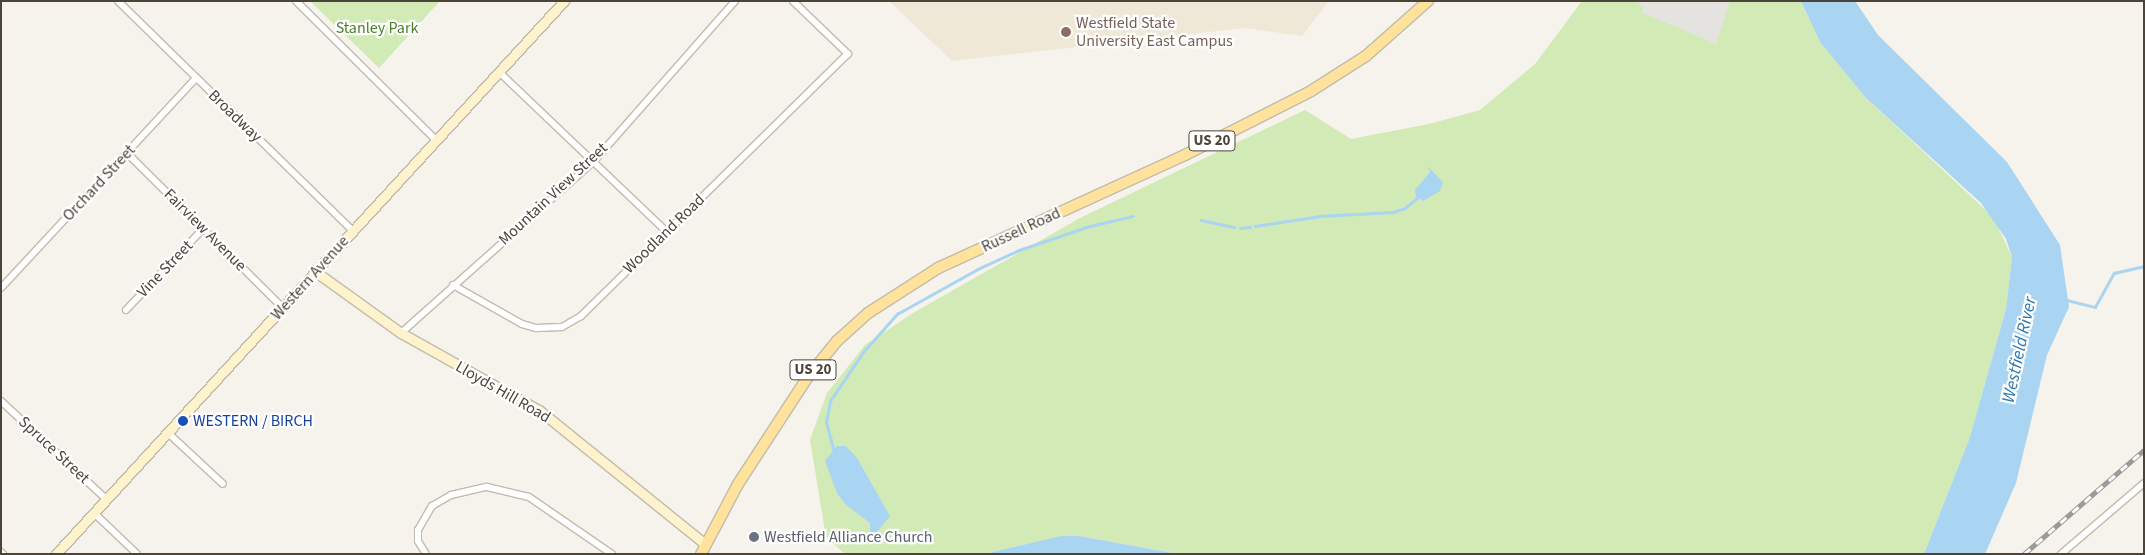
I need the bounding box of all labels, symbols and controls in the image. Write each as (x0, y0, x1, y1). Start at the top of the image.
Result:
place label: Westfield State University East Campus (1076, 13, 1233, 51)
park label: Stanley Park (336, 18, 418, 38)
marker: Westfield State University East Campus (1060, 26, 1072, 38)
street label: Broadway (204, 86, 266, 146)
road number: US 20 (1188, 128, 1236, 154)
street label: Mountain View Street (495, 139, 611, 249)
street label: Orchard Street (59, 141, 139, 225)
street label: Fairview Avenue (160, 185, 250, 275)
street label: Woodland Road (619, 190, 709, 278)
street label: Russell Road (978, 203, 1064, 257)
street label: Western Avenue (267, 232, 353, 324)
street label: Vine Street (133, 236, 197, 302)
water label: Westfield River (1998, 295, 2042, 405)
street label: Lloyds Hill Road (452, 357, 554, 427)
road number: US 20 (789, 358, 837, 382)
place label: WESTERN / BIRCH (193, 411, 313, 431)
street label: Spruce Street (15, 412, 93, 488)
marker: WESTERN / BIRCH (177, 415, 189, 427)
place label: Westfield Alliance Church (764, 527, 933, 547)
marker: Westfield Alliance Church (748, 531, 760, 543)

